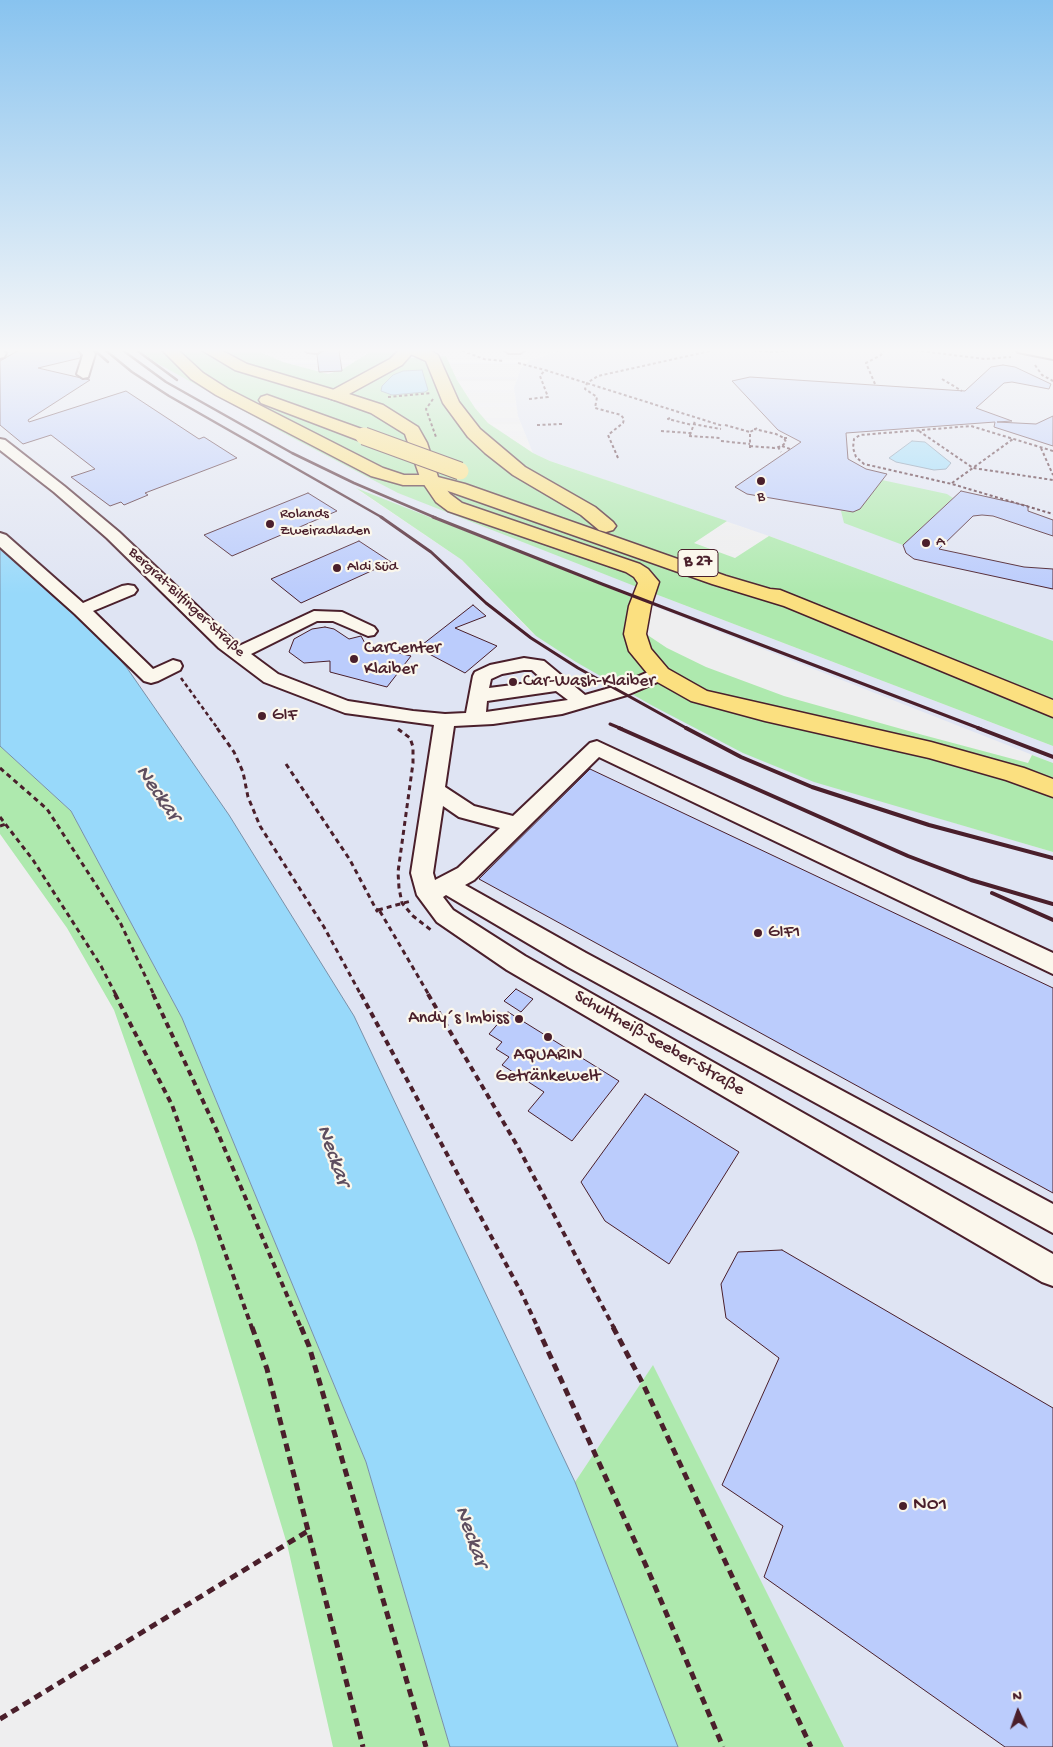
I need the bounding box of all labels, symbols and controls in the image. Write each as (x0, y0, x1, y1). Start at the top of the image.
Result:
marker: B (755, 475, 767, 487)
place label: B (757, 489, 765, 507)
place label: Rolands Zweiradladen (280, 506, 370, 541)
marker: Rolands Zweiradladen (264, 518, 276, 530)
place label: A (936, 534, 945, 552)
marker: A (920, 537, 932, 549)
street label: Bergrat-Bilfinger-Straße (124, 544, 248, 662)
road number: B 27 (678, 550, 718, 576)
place label: Aldi Süd (347, 559, 398, 577)
marker: Aldi Süd (331, 562, 343, 574)
place label: CarCenter Klaiber (364, 638, 441, 681)
marker: CarCenter Klaiber (348, 653, 360, 665)
place label: Car-Wash-Klaiber (523, 671, 655, 693)
marker: Car-Wash-Klaiber (507, 676, 519, 688)
place label: GIF (272, 705, 297, 727)
marker: GIF (256, 710, 268, 722)
water label: Neckar (128, 761, 186, 827)
place label: GIF1 (768, 922, 800, 944)
marker: GIF1 (752, 927, 764, 939)
street label: Schultheiß-Seeber-Straße (570, 986, 748, 1102)
place label: Andy´s Imbiss (408, 1008, 509, 1030)
marker: Andy´s Imbiss (513, 1013, 525, 1025)
marker: AQUARIN Getränkewelt (542, 1031, 554, 1043)
place label: AQUARIN Getränkewelt (496, 1045, 600, 1088)
water label: Neckar (309, 1122, 355, 1190)
place label: N01 (913, 1493, 947, 1519)
marker: N01 (897, 1500, 909, 1512)
water label: Neckar (447, 1503, 493, 1571)
north arrow (993, 1687, 1043, 1737)
text: N (1012, 1688, 1022, 1705)

